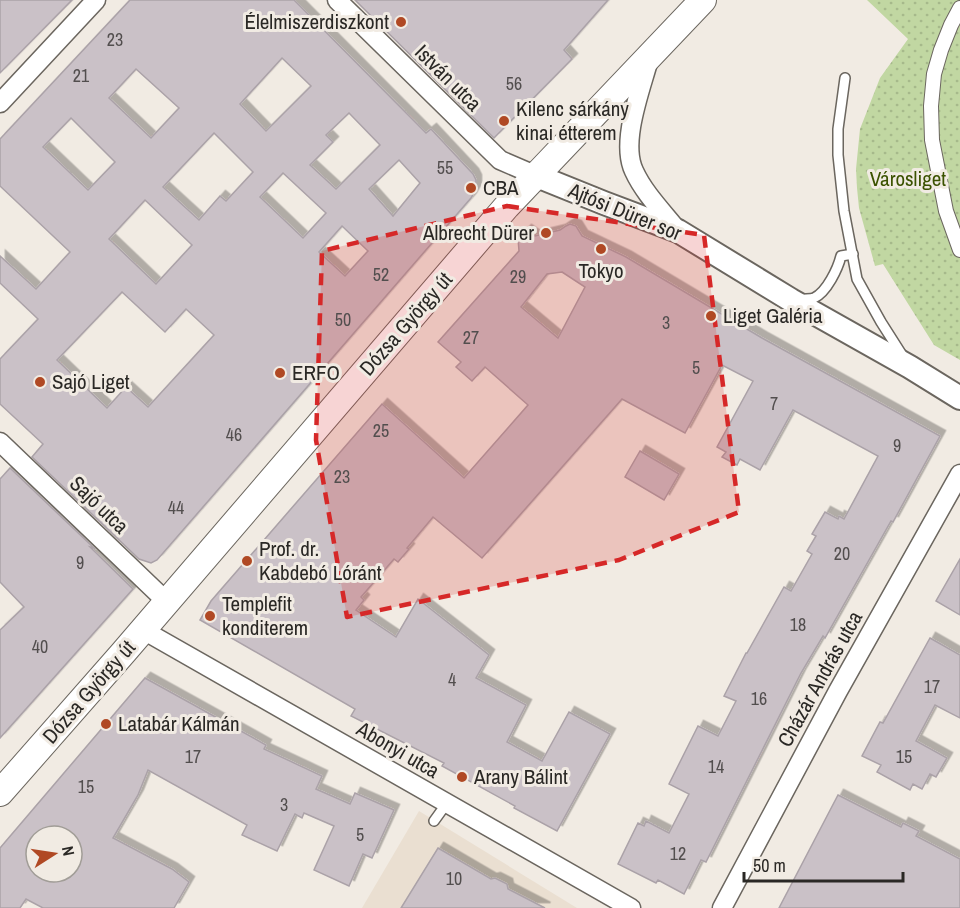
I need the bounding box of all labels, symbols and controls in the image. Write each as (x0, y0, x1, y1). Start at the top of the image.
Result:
place label: Élelmiszerdiszkont (244, 7, 389, 36)
marker: Élelmiszerdiszkont (394, 15, 408, 29)
house number: 23 (107, 27, 123, 52)
street label: István utca (409, 38, 488, 118)
house number: 21 (73, 63, 90, 88)
house number: 56 (506, 71, 522, 96)
place label: Kilenc sárkány kinai étterem (516, 94, 629, 147)
marker: Kilenc sárkány kinai étterem (497, 114, 511, 128)
house number: 55 (437, 155, 453, 180)
park label: Városliget (870, 164, 946, 193)
place label: CBA (483, 173, 519, 202)
street label: Ajtósi Dürer sor (563, 175, 686, 247)
marker: CBA (464, 181, 478, 195)
place label: Albrecht Dürer (422, 218, 534, 247)
marker: Albrecht Dürer (539, 226, 553, 240)
marker: Tokyo (594, 242, 608, 256)
place label: Tokyo (579, 256, 623, 285)
house number: 52 (373, 262, 389, 287)
house number: 29 (510, 264, 526, 289)
street label: Dózsa György út (353, 266, 459, 382)
place label: Liget Galéria (723, 301, 823, 330)
house number: 50 (335, 307, 351, 332)
marker: Liget Galéria (704, 309, 718, 323)
house number: 3 (662, 310, 670, 335)
house number: 27 (463, 325, 479, 350)
house number: 5 (692, 355, 700, 380)
place label: ERFO (292, 358, 340, 387)
marker: ERFO (273, 366, 287, 380)
place label: Sajó Liget (52, 367, 130, 396)
marker: Sajó Liget (33, 375, 47, 389)
house number: 7 (770, 391, 778, 416)
house number: 25 (373, 418, 389, 443)
house number: 46 (226, 422, 242, 447)
house number: 9 (893, 433, 901, 458)
house number: 23 (334, 464, 350, 489)
street label: Sajó utca (63, 469, 136, 540)
house number: 44 (168, 495, 184, 520)
place label: Prof. dr. Kabdebó Lóránt (259, 534, 382, 587)
house number: 20 (834, 541, 850, 566)
house number: 9 (76, 550, 84, 575)
marker: Prof. dr. Kabdebó Lóránt (240, 554, 254, 568)
place label: Templefit konditerem (222, 589, 308, 642)
street label: Cházár András utca (770, 605, 869, 752)
marker: Templefit konditerem (203, 609, 217, 623)
house number: 18 (790, 612, 806, 637)
house number: 40 (32, 634, 48, 659)
street label: Dózsa György út (36, 634, 142, 750)
house number: 4 (448, 667, 456, 692)
house number: 17 (924, 674, 940, 699)
house number: 16 (751, 686, 767, 711)
place label: Latabár Kálmán (118, 709, 240, 738)
street label: Abonyi utca (351, 714, 445, 785)
marker: Latabár Kálmán (99, 717, 113, 731)
house number: 17 (185, 744, 201, 769)
house number: 15 (896, 744, 912, 769)
house number: 14 (708, 754, 724, 779)
place label: Arany Bálint (473, 762, 568, 791)
marker: Arany Bálint (455, 770, 469, 784)
house number: 15 (78, 774, 94, 799)
house number: 3 (280, 792, 288, 817)
house number: 5 (356, 822, 364, 847)
north arrow (24, 824, 84, 884)
house number: 12 (670, 841, 686, 866)
text: N (57, 844, 80, 858)
scale bar (744, 845, 903, 883)
text: 50 m (753, 853, 786, 878)
house number: 10 (446, 866, 462, 891)

